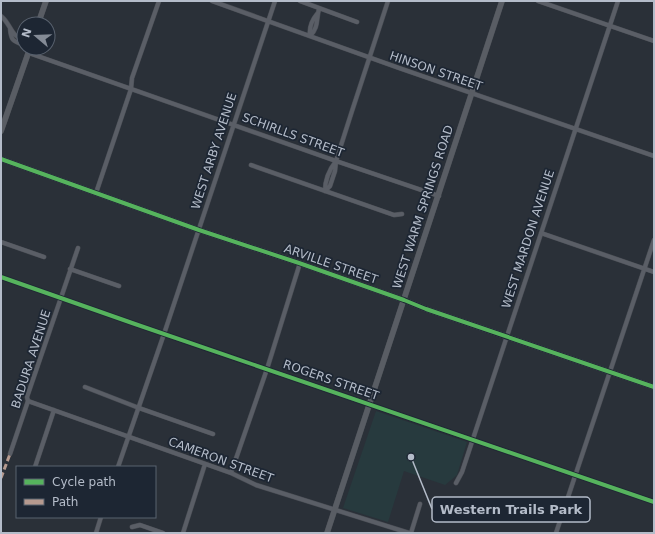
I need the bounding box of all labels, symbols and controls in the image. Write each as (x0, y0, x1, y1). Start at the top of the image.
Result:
north arrow (16, 16, 56, 56)
text: N (19, 26, 35, 39)
street label: HINSON STREET (388, 49, 485, 94)
street label: WEST ARBY AVENUE (188, 91, 240, 211)
street label: SCHIRLLS STREET (240, 110, 347, 160)
street label: WEST WARM SPRINGS ROAD (390, 123, 456, 291)
street label: WEST MARDON AVENUE (499, 168, 557, 310)
street label: ARVILLE STREET (282, 241, 380, 287)
street label: BADURA AVENUE (8, 308, 54, 410)
street label: ROGERS STREET (281, 357, 381, 403)
street label: CAMERON STREET (167, 434, 276, 486)
legend (16, 466, 156, 518)
text: Cycle path (52, 475, 116, 489)
text: Path (52, 495, 78, 509)
callout: Western Trails Park (432, 497, 590, 522)
text: Western Trails Park (440, 502, 583, 517)

